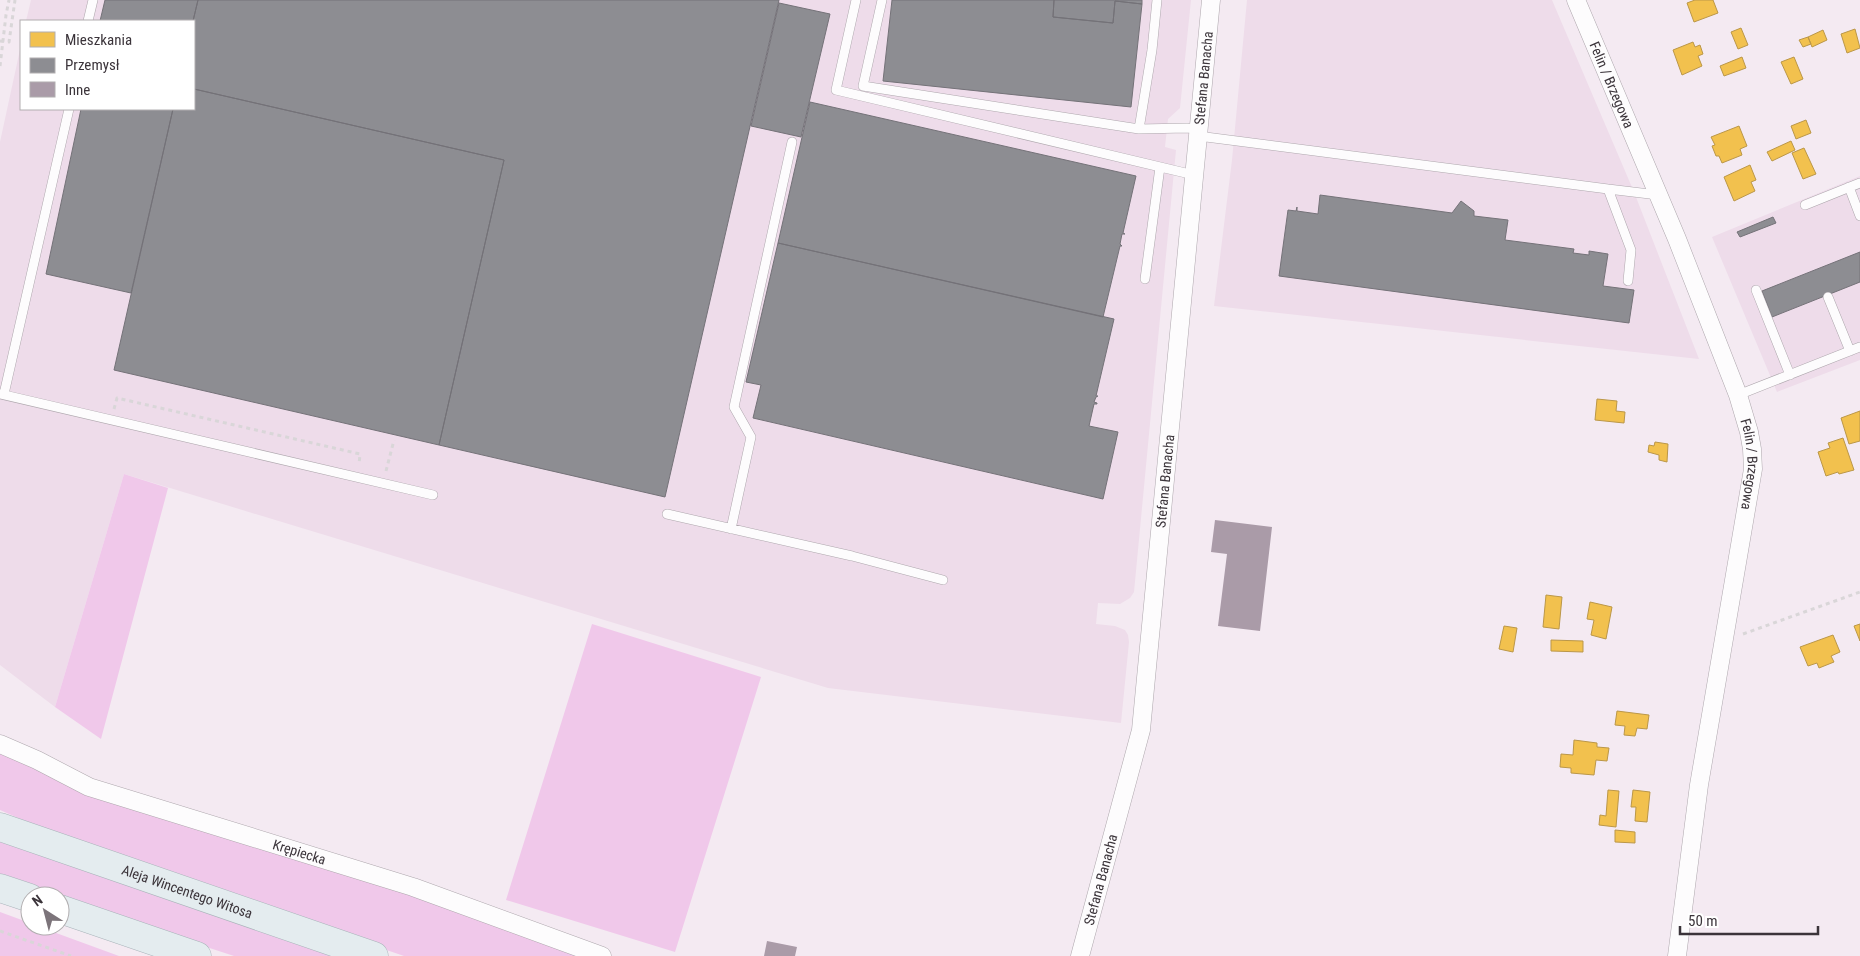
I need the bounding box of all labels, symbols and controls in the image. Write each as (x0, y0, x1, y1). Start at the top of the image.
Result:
legend (20, 20, 195, 110)
text: Mieszkania (65, 31, 132, 49)
street label: Stefana Banacha (1191, 31, 1216, 125)
street label: Felin / Brzegowa (1586, 39, 1637, 130)
text: Przemysł (65, 56, 120, 74)
text: Inne (65, 81, 90, 99)
street label: Felin / Brzegowa (1737, 417, 1761, 511)
street label: Stefana Banacha (1152, 434, 1177, 529)
street label: Stefana Banacha (1081, 832, 1121, 927)
street label: Krępiecka (271, 836, 328, 868)
street label: Aleja Wincentego Witosa (120, 862, 255, 922)
north arrow (20, 886, 70, 936)
text: N (29, 891, 46, 909)
scale bar (1680, 904, 1818, 936)
text: 50 m (1688, 912, 1718, 930)

